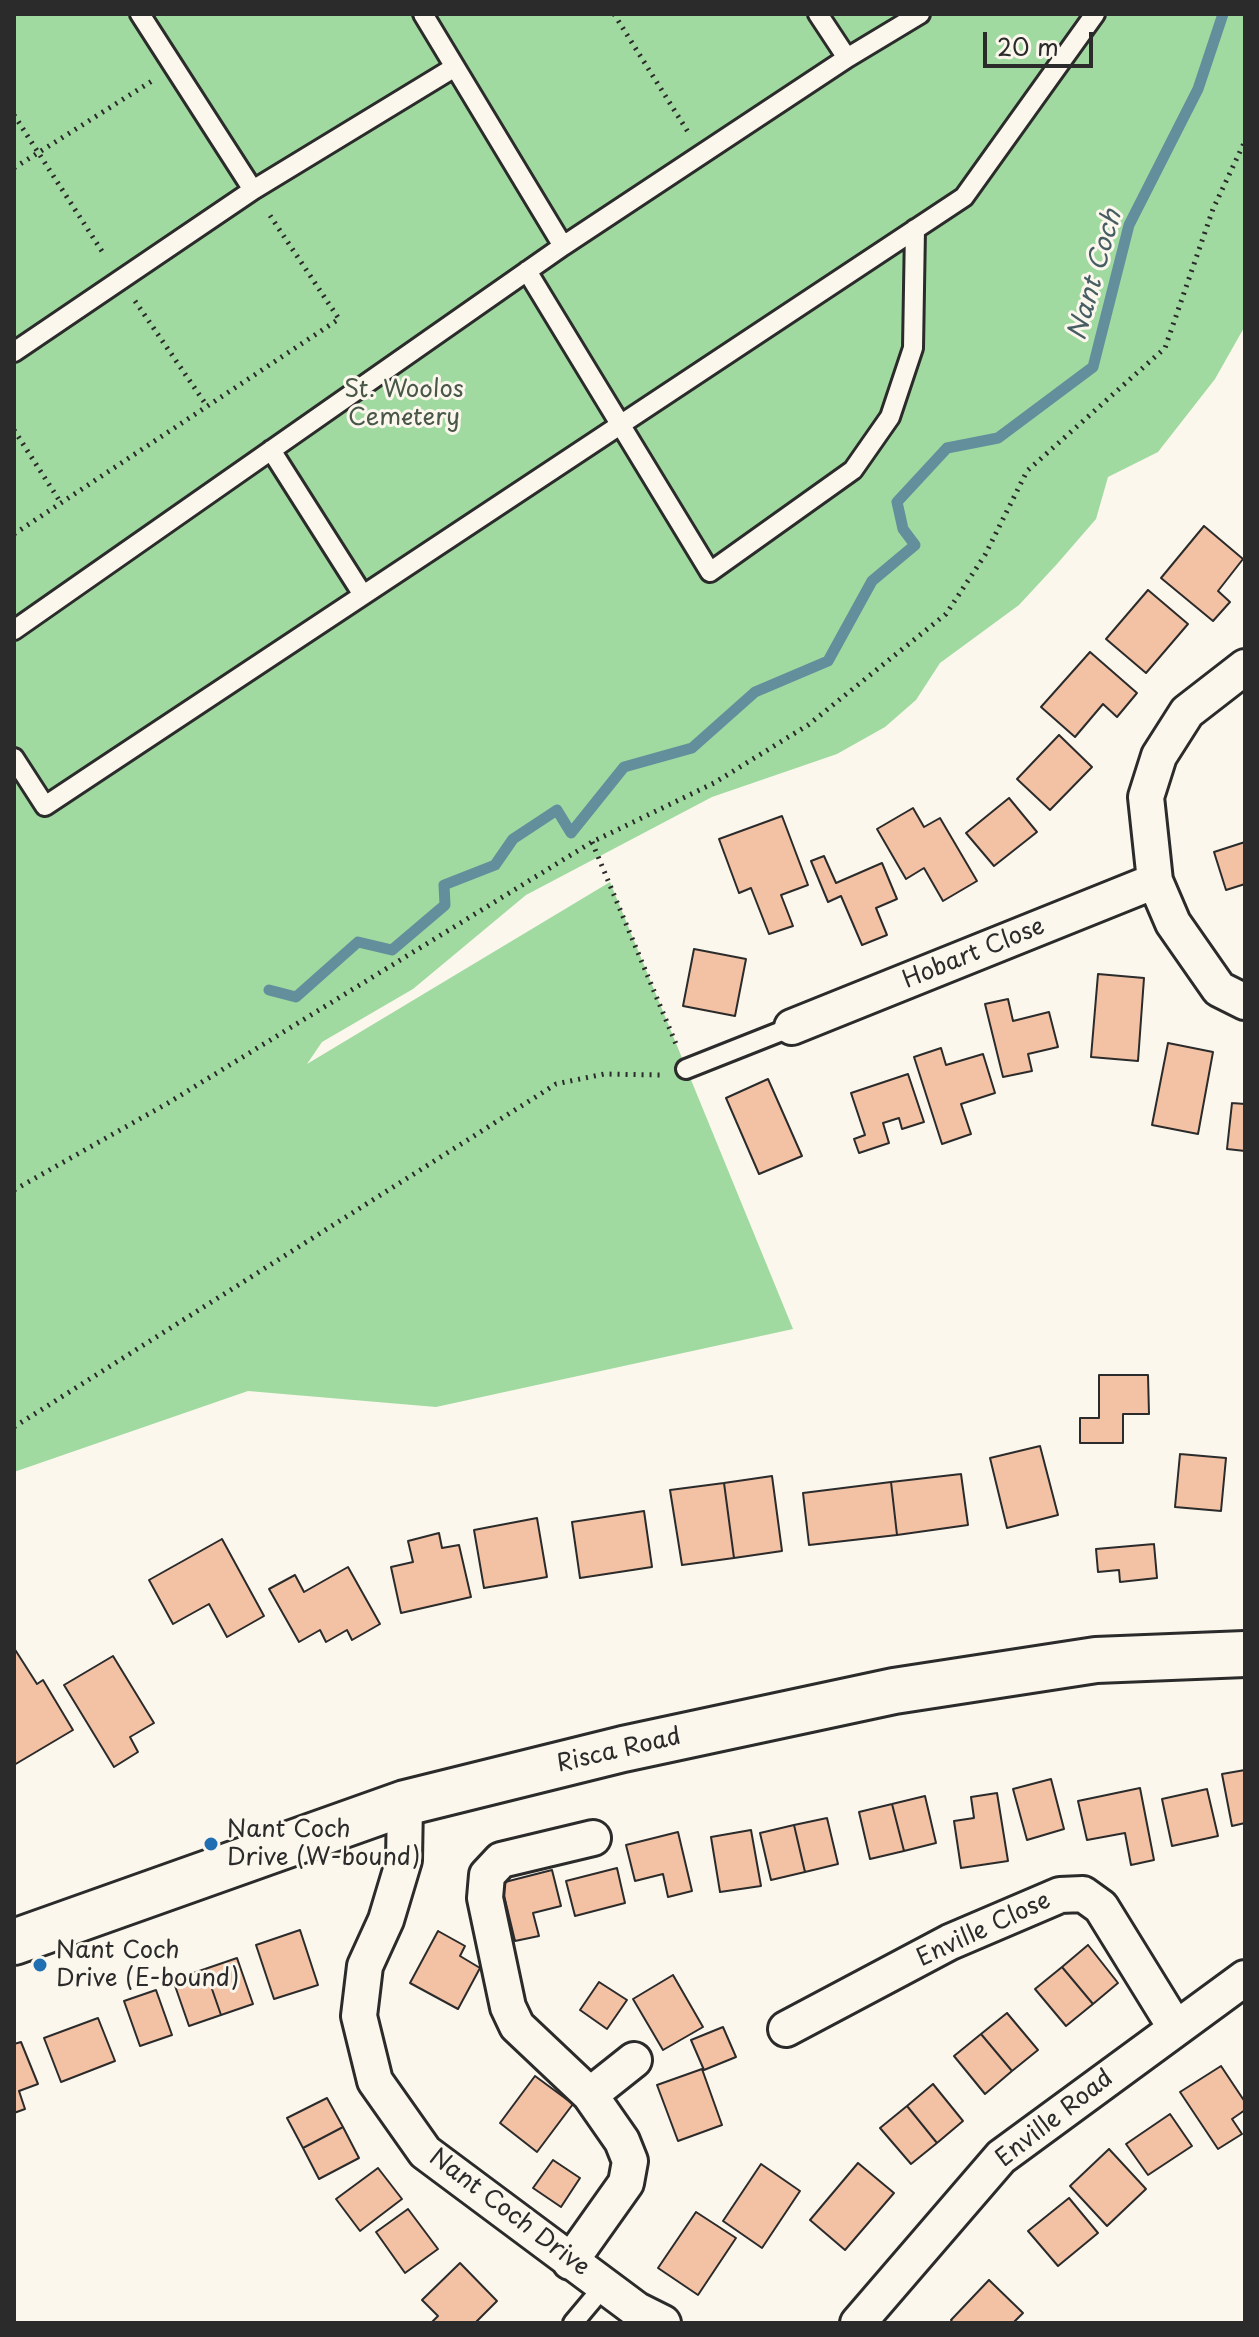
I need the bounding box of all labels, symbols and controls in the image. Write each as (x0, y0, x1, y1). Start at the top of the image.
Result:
scale bar (987, 16, 1097, 66)
text: 20 m (997, 28, 1059, 64)
water label: Nant Coch (1063, 206, 1129, 344)
park label: St. Woolos Cemetery (344, 376, 464, 432)
street label: Hobart Close (899, 913, 1049, 995)
street label: Risca Road (554, 1723, 684, 1779)
place label: Nant Coch Drive (W-bound) (227, 1816, 420, 1872)
marker: Nant Coch Drive (W-bound) (202, 1835, 220, 1853)
street label: Enville Close (913, 1887, 1055, 1973)
place label: Nant Coch Drive (E-bound) (56, 1937, 239, 1993)
marker: Nant Coch Drive (E-bound) (31, 1956, 49, 1974)
street label: Enville Road (991, 2064, 1119, 2174)
street label: Nant Coch Drive (423, 2143, 595, 2283)

